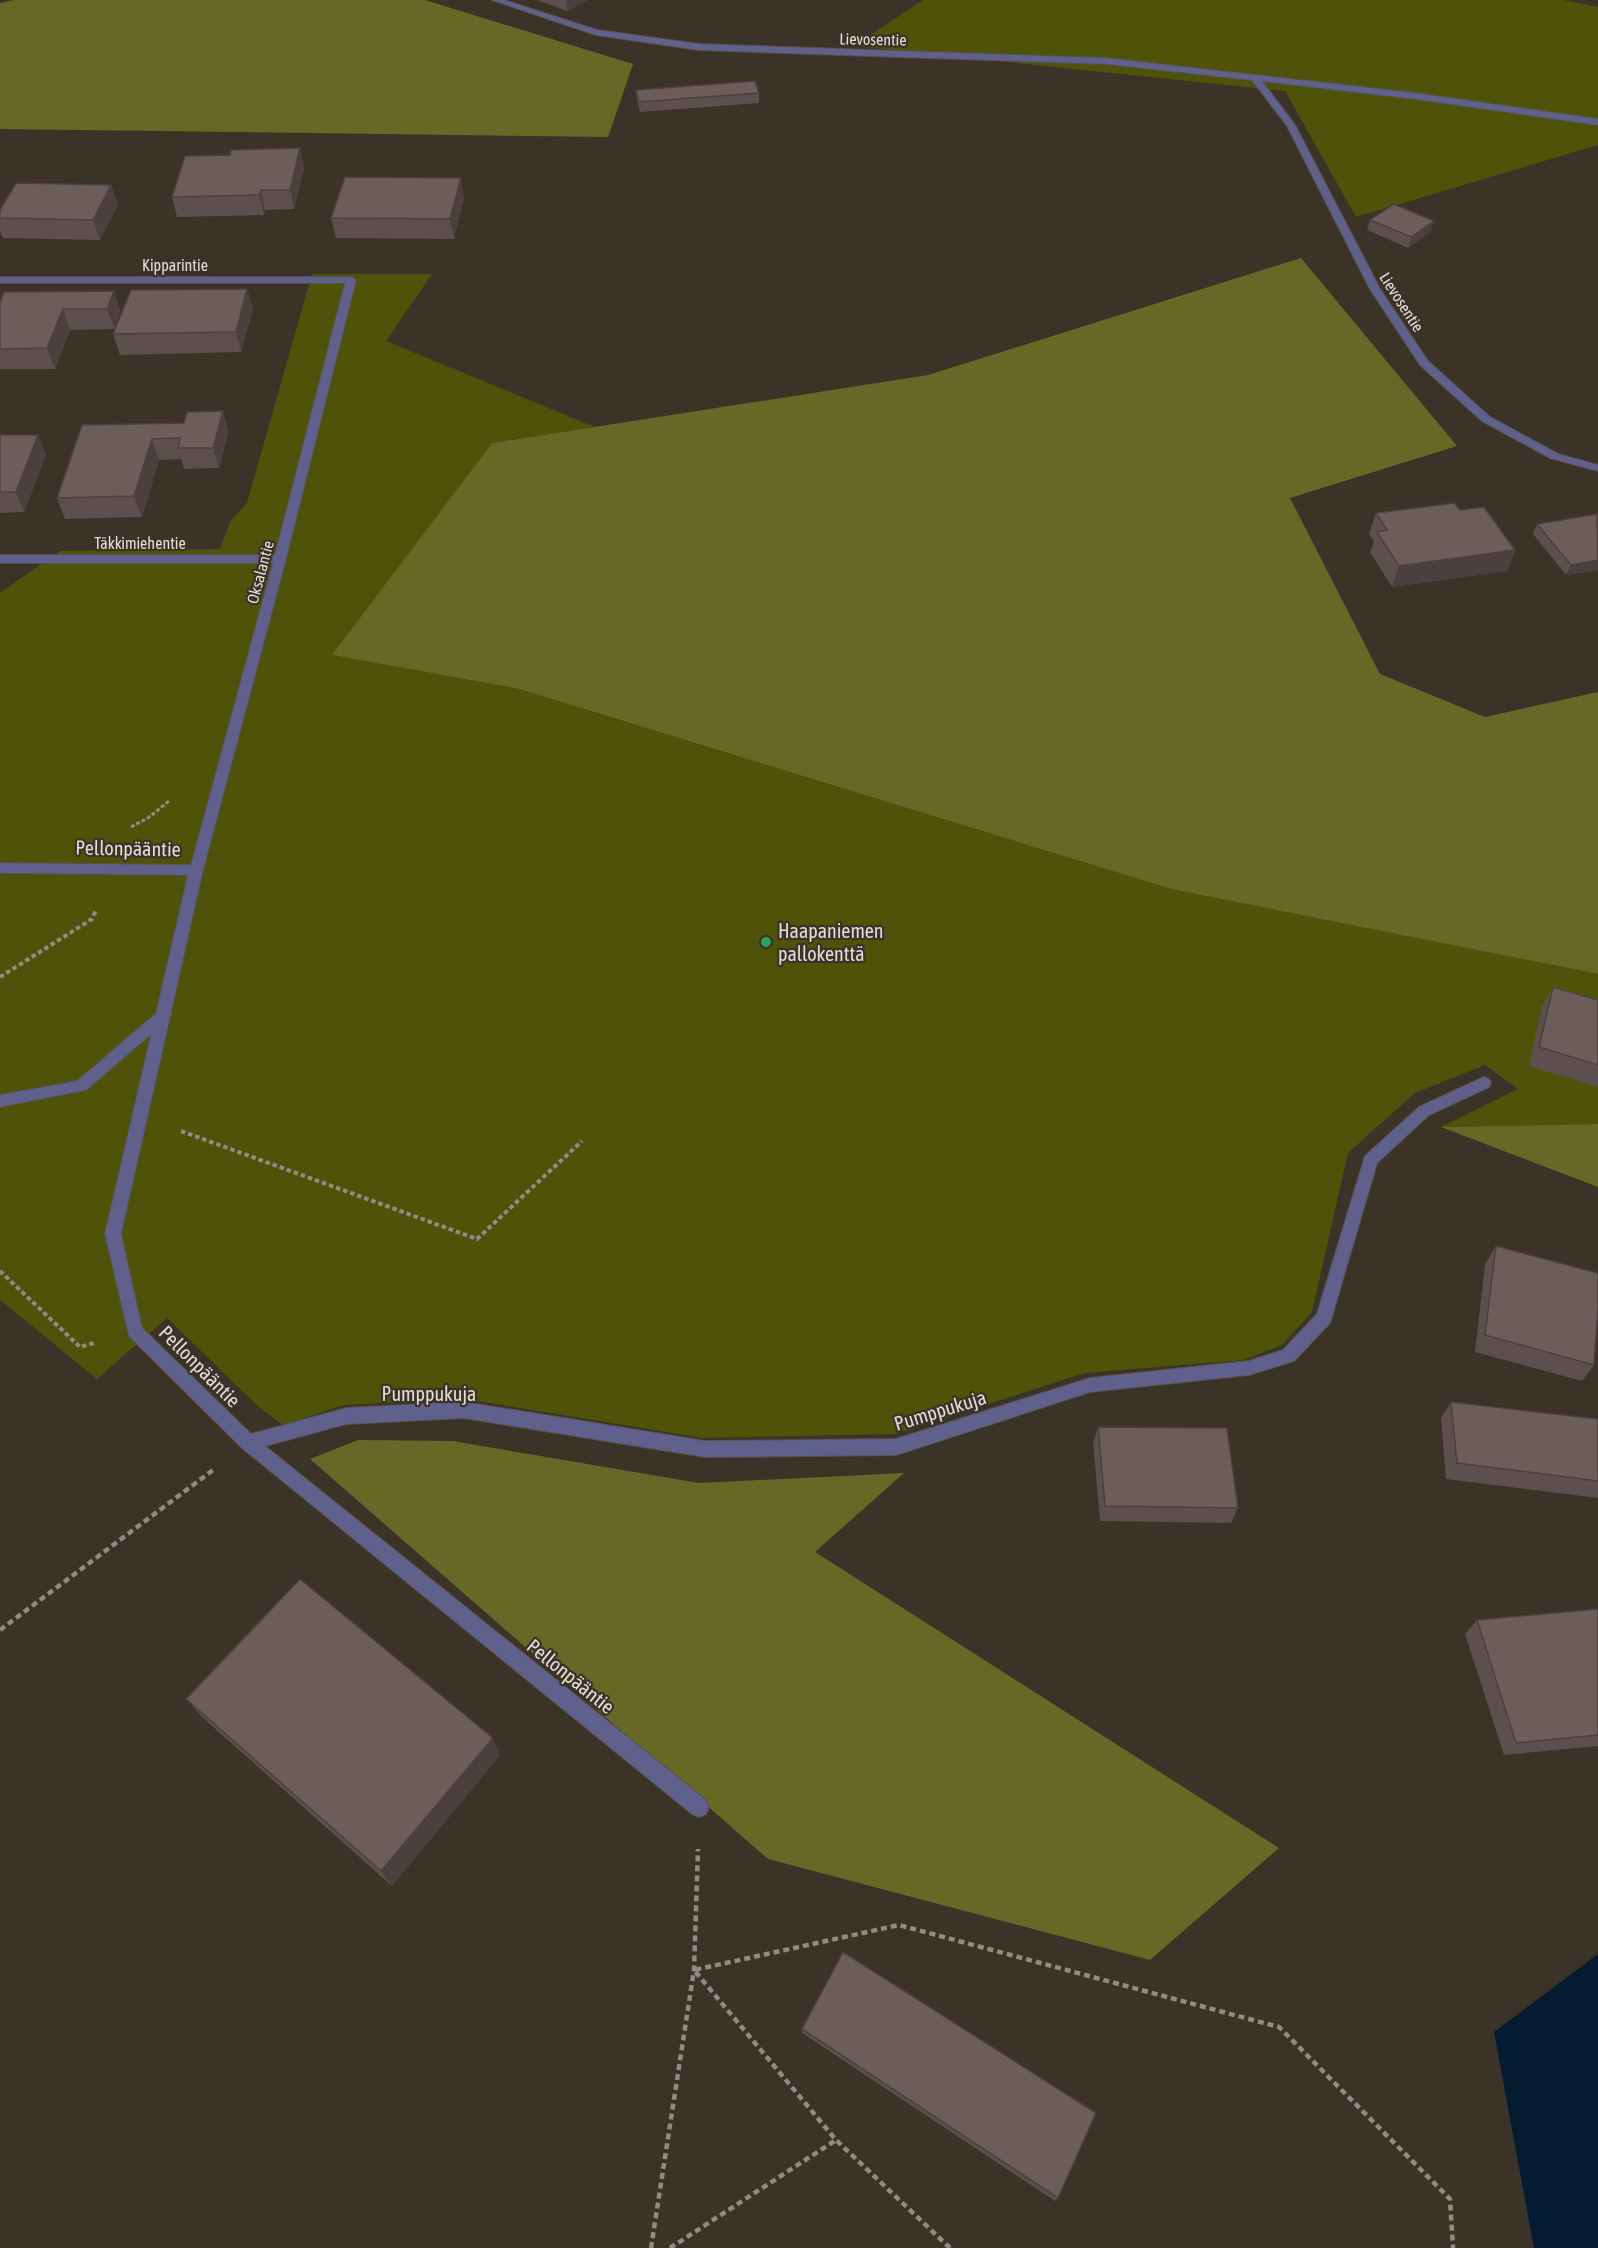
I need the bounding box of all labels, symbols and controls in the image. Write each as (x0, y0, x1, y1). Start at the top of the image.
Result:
street label: Lievosentie (839, 29, 907, 49)
street label: Kipparintie (142, 256, 208, 275)
street label: Lievosentie (1376, 269, 1428, 335)
street label: Täkkimiehentie (94, 534, 186, 552)
street label: Oksalantie (243, 539, 277, 605)
street label: Pellonpääntie (75, 836, 181, 860)
place label: Haapaniemen pallokenttä (778, 919, 884, 965)
marker: Haapaniemen pallokenttä (759, 935, 773, 949)
street label: Pellonpääntie (155, 1321, 245, 1411)
street label: Pumppukuja (382, 1382, 476, 1405)
street label: Pumppukuja (891, 1385, 989, 1435)
street label: Pellonpääntie (523, 1634, 619, 1718)

